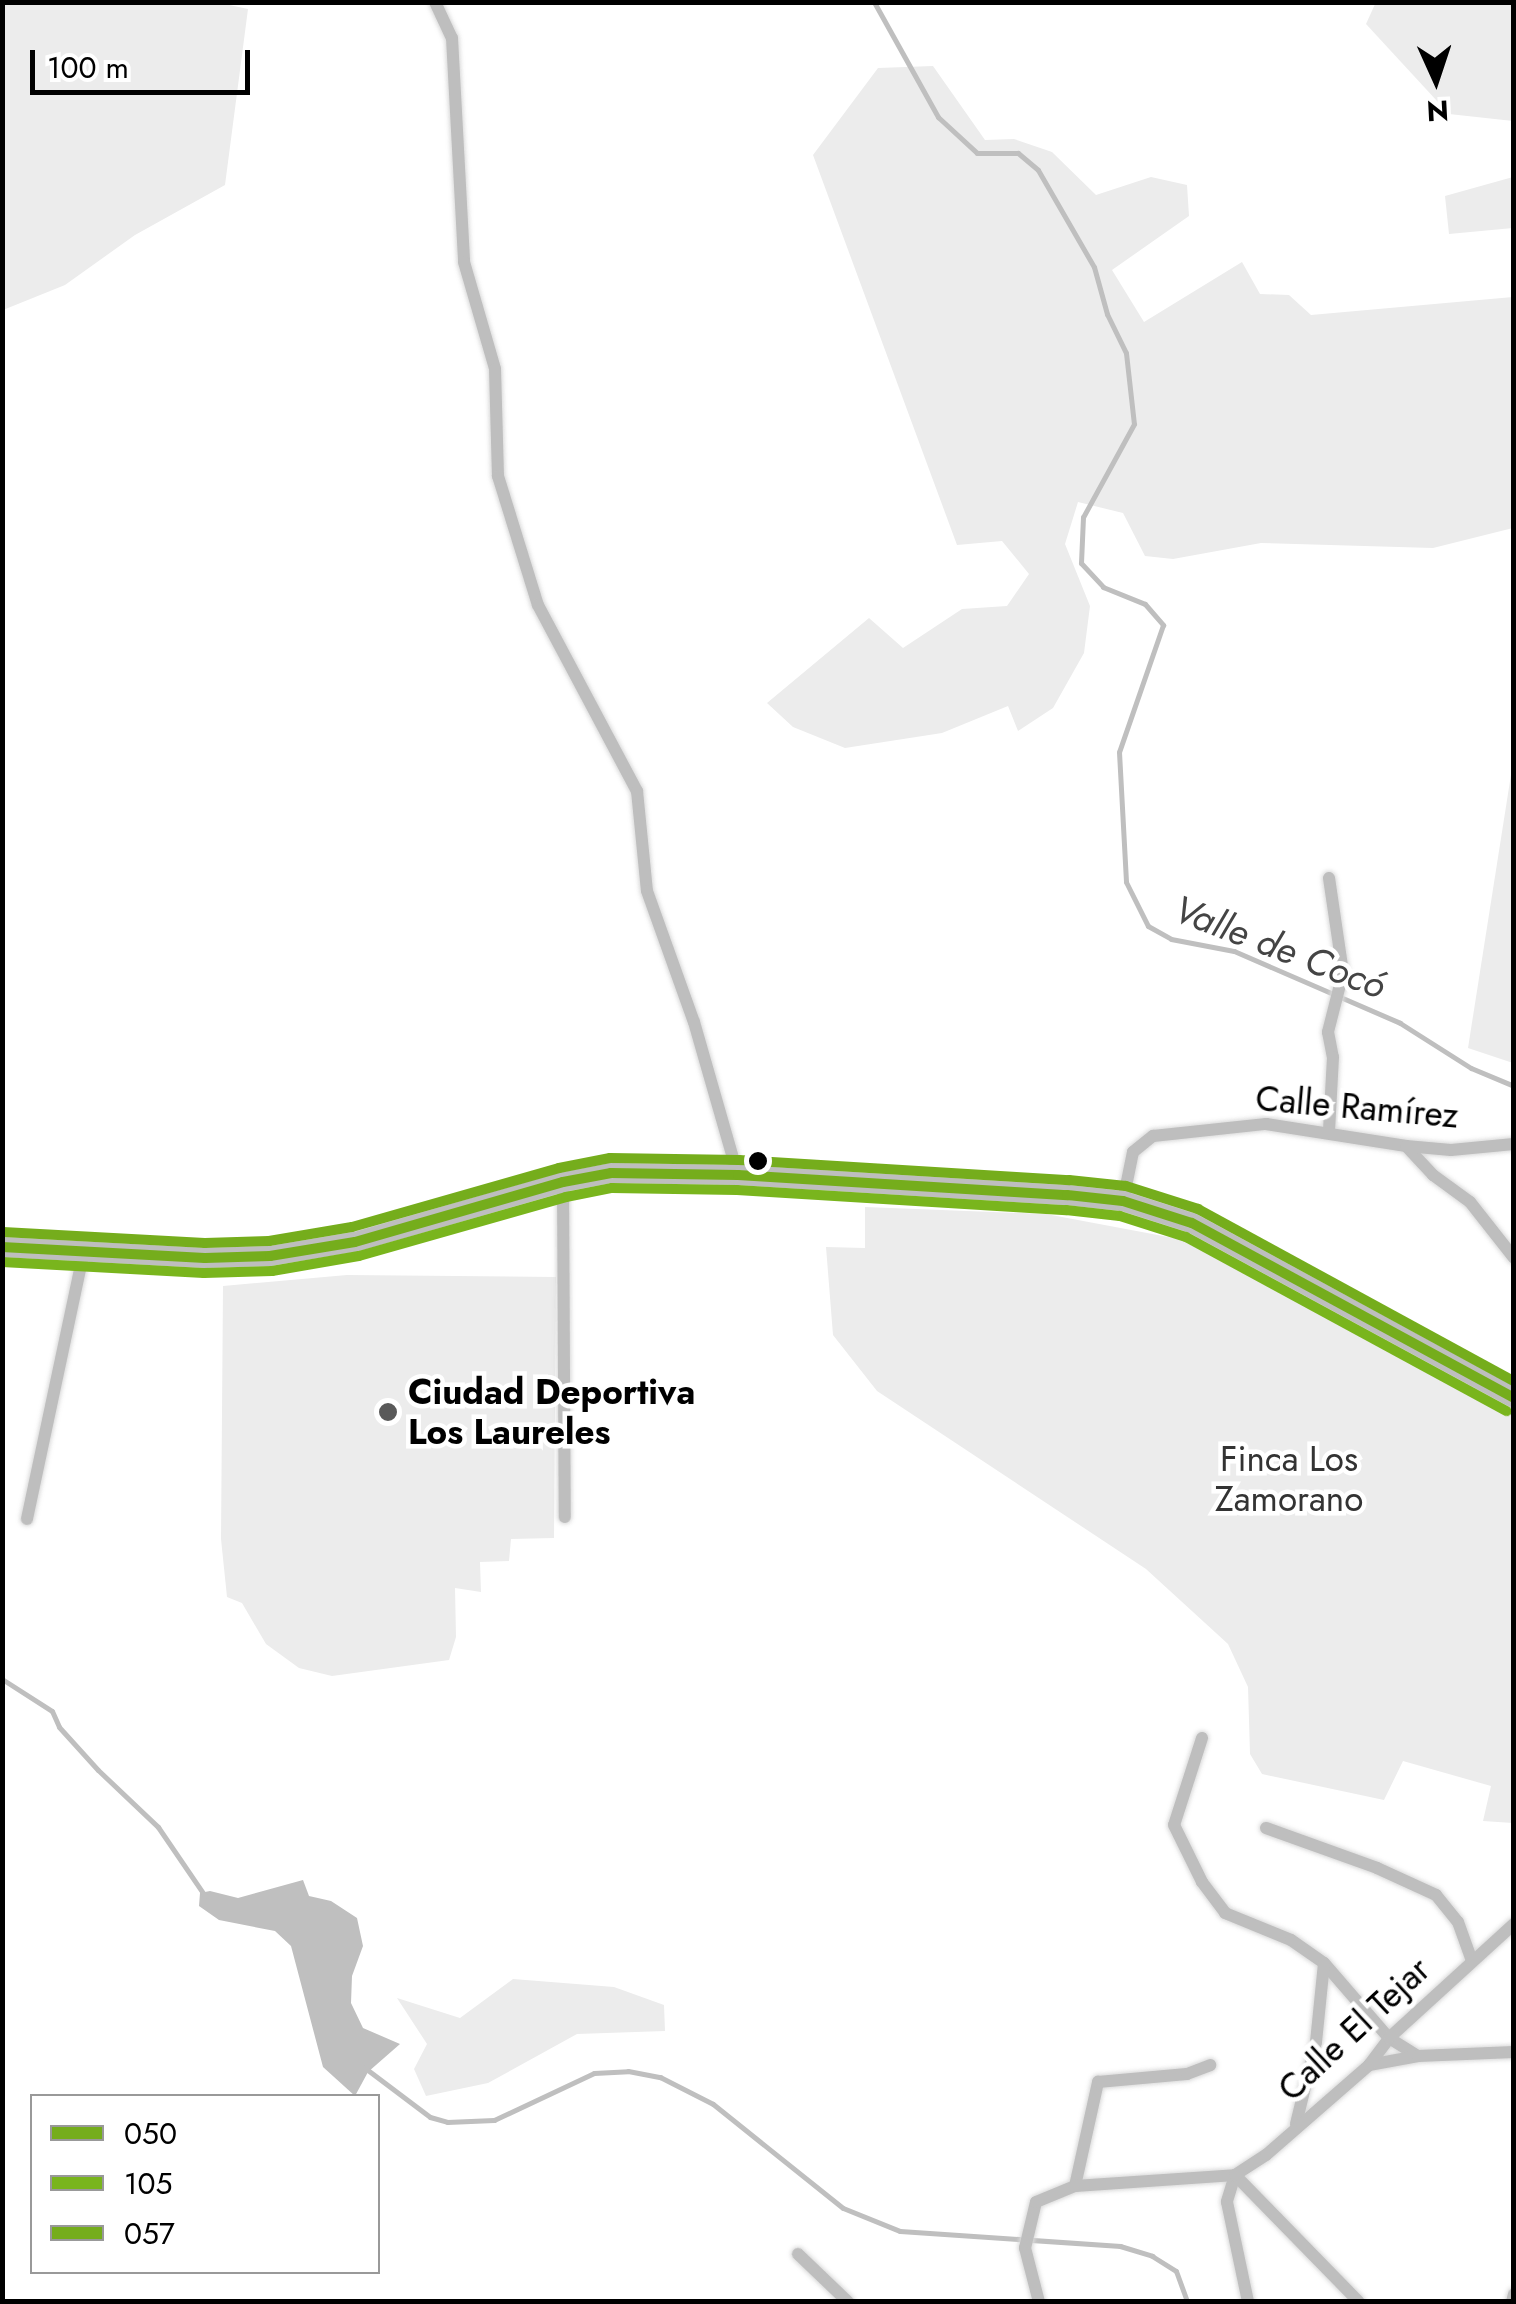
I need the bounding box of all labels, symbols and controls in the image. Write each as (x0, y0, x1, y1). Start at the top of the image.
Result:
scale bar (35, 30, 255, 92)
north arrow (1386, 30, 1486, 130)
text: 100 m (47, 46, 129, 89)
text: N (1425, 89, 1450, 132)
water label: Valle de Cocó (1167, 886, 1393, 1008)
street label: Calle Ramírez (1254, 1077, 1460, 1137)
unlabelled marker (748, 1151, 768, 1171)
place label: Ciudad Deportiva Los Laureles (408, 1371, 695, 1453)
marker: Ciudad Deportiva Los Laureles (377, 1401, 399, 1423)
park label: Finca Los Zamorano (1215, 1438, 1363, 1520)
street label: Calle El Tejar (1270, 1948, 1438, 2110)
legend (30, 2094, 380, 2274)
text: 050 (124, 2112, 177, 2155)
text: 105 (124, 2162, 172, 2205)
text: 057 (124, 2212, 175, 2255)

